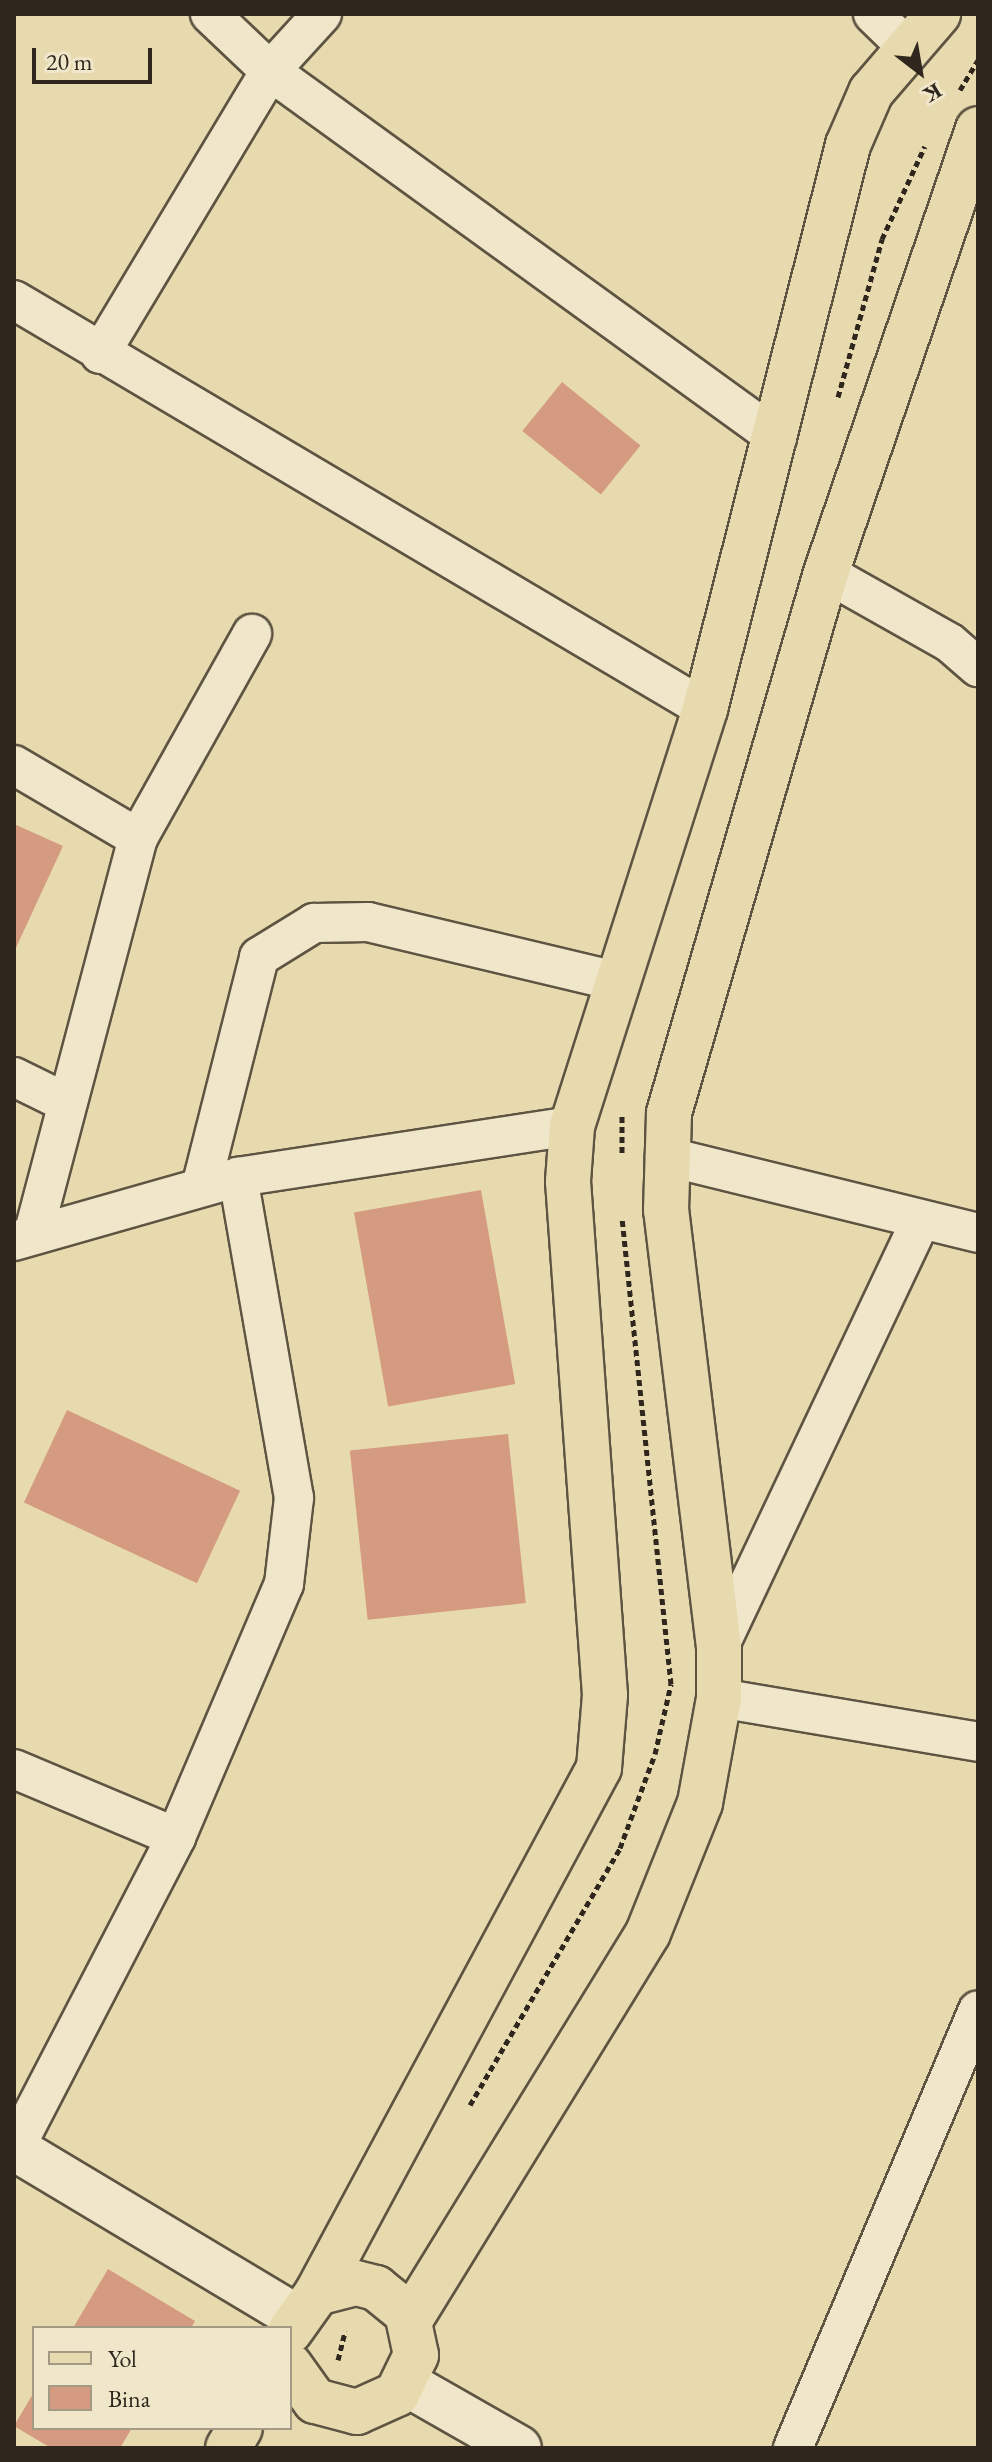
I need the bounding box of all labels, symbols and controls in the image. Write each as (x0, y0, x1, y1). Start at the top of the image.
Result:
scale bar (36, 32, 156, 82)
north arrow (880, 32, 960, 112)
text: 20 m (46, 46, 93, 77)
text: K (918, 76, 947, 110)
legend (32, 2326, 292, 2430)
text: Yol (108, 2343, 137, 2374)
text: Bina (108, 2383, 150, 2414)

